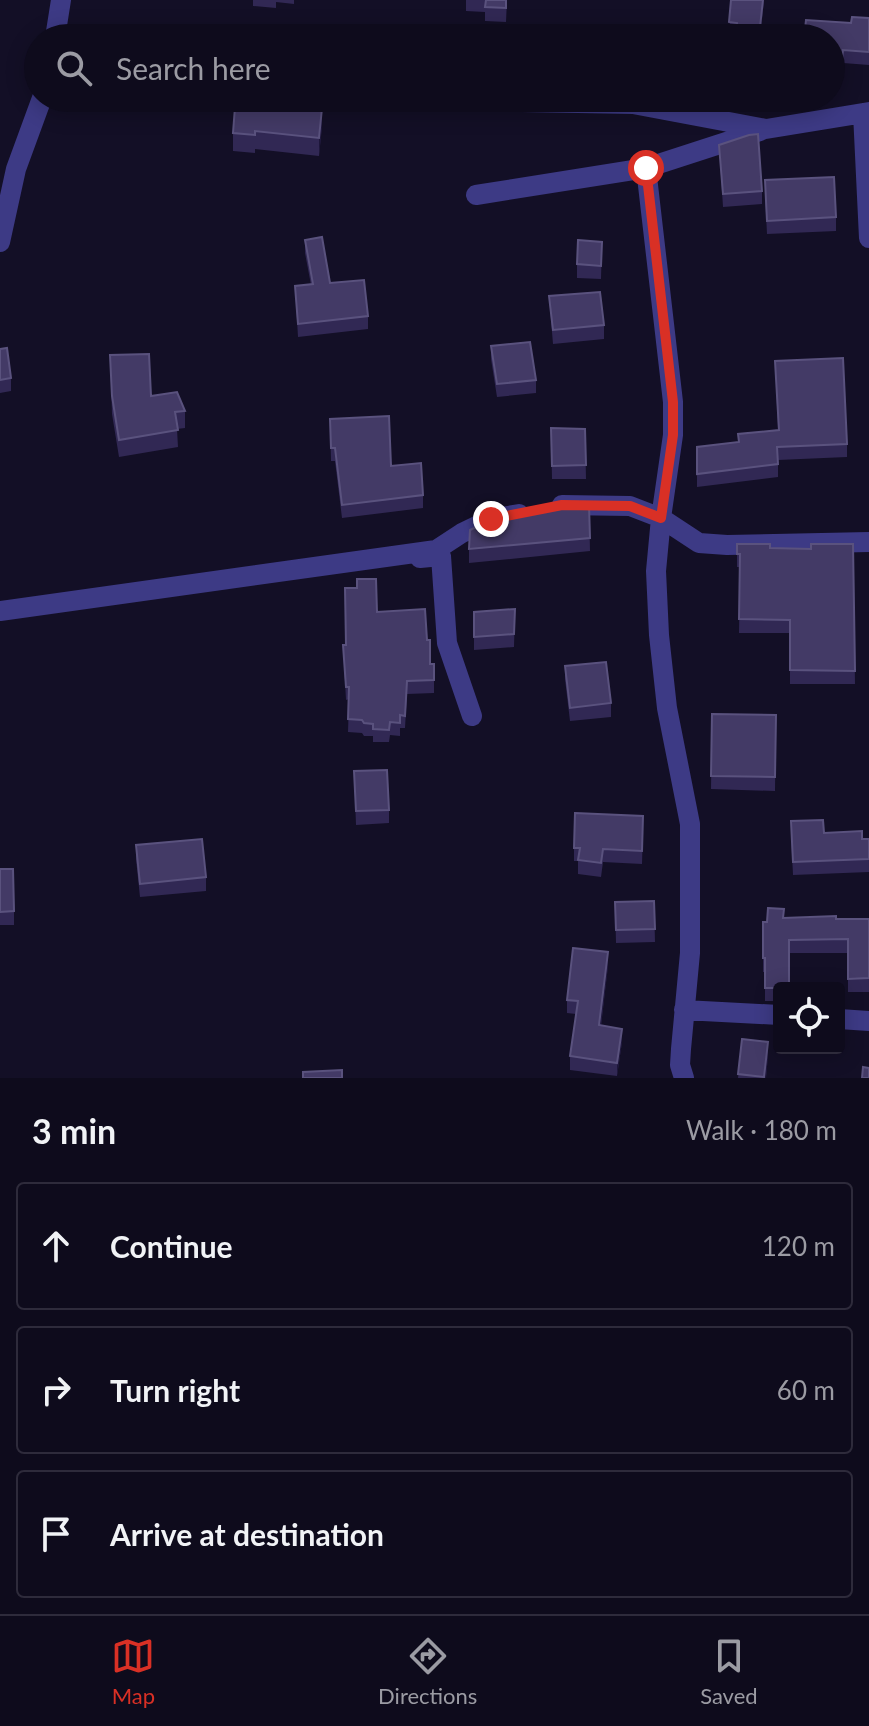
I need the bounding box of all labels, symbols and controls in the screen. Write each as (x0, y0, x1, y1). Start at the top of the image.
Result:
search box (24, 24, 845, 112)
icon: search (52, 46, 96, 90)
text: Search here (116, 50, 271, 86)
route start (628, 150, 664, 186)
route end (473, 501, 509, 537)
map controls (773, 982, 845, 1054)
button: locate (773, 982, 845, 1054)
text: 3 min (32, 1110, 116, 1151)
text: Walk · 180 m (686, 1114, 837, 1146)
icon: ahead (34, 1224, 78, 1268)
text: Continue (110, 1228, 233, 1264)
text: 120 m (762, 1230, 835, 1262)
icon: right (34, 1368, 78, 1412)
text: Turn right (110, 1372, 240, 1408)
text: 60 m (777, 1374, 835, 1406)
icon: arrive (34, 1512, 78, 1556)
text: Arrive at destination (110, 1516, 384, 1552)
tab: Map (111, 1634, 155, 1709)
tab: Directions (378, 1634, 477, 1709)
tab: Saved (700, 1634, 758, 1709)

